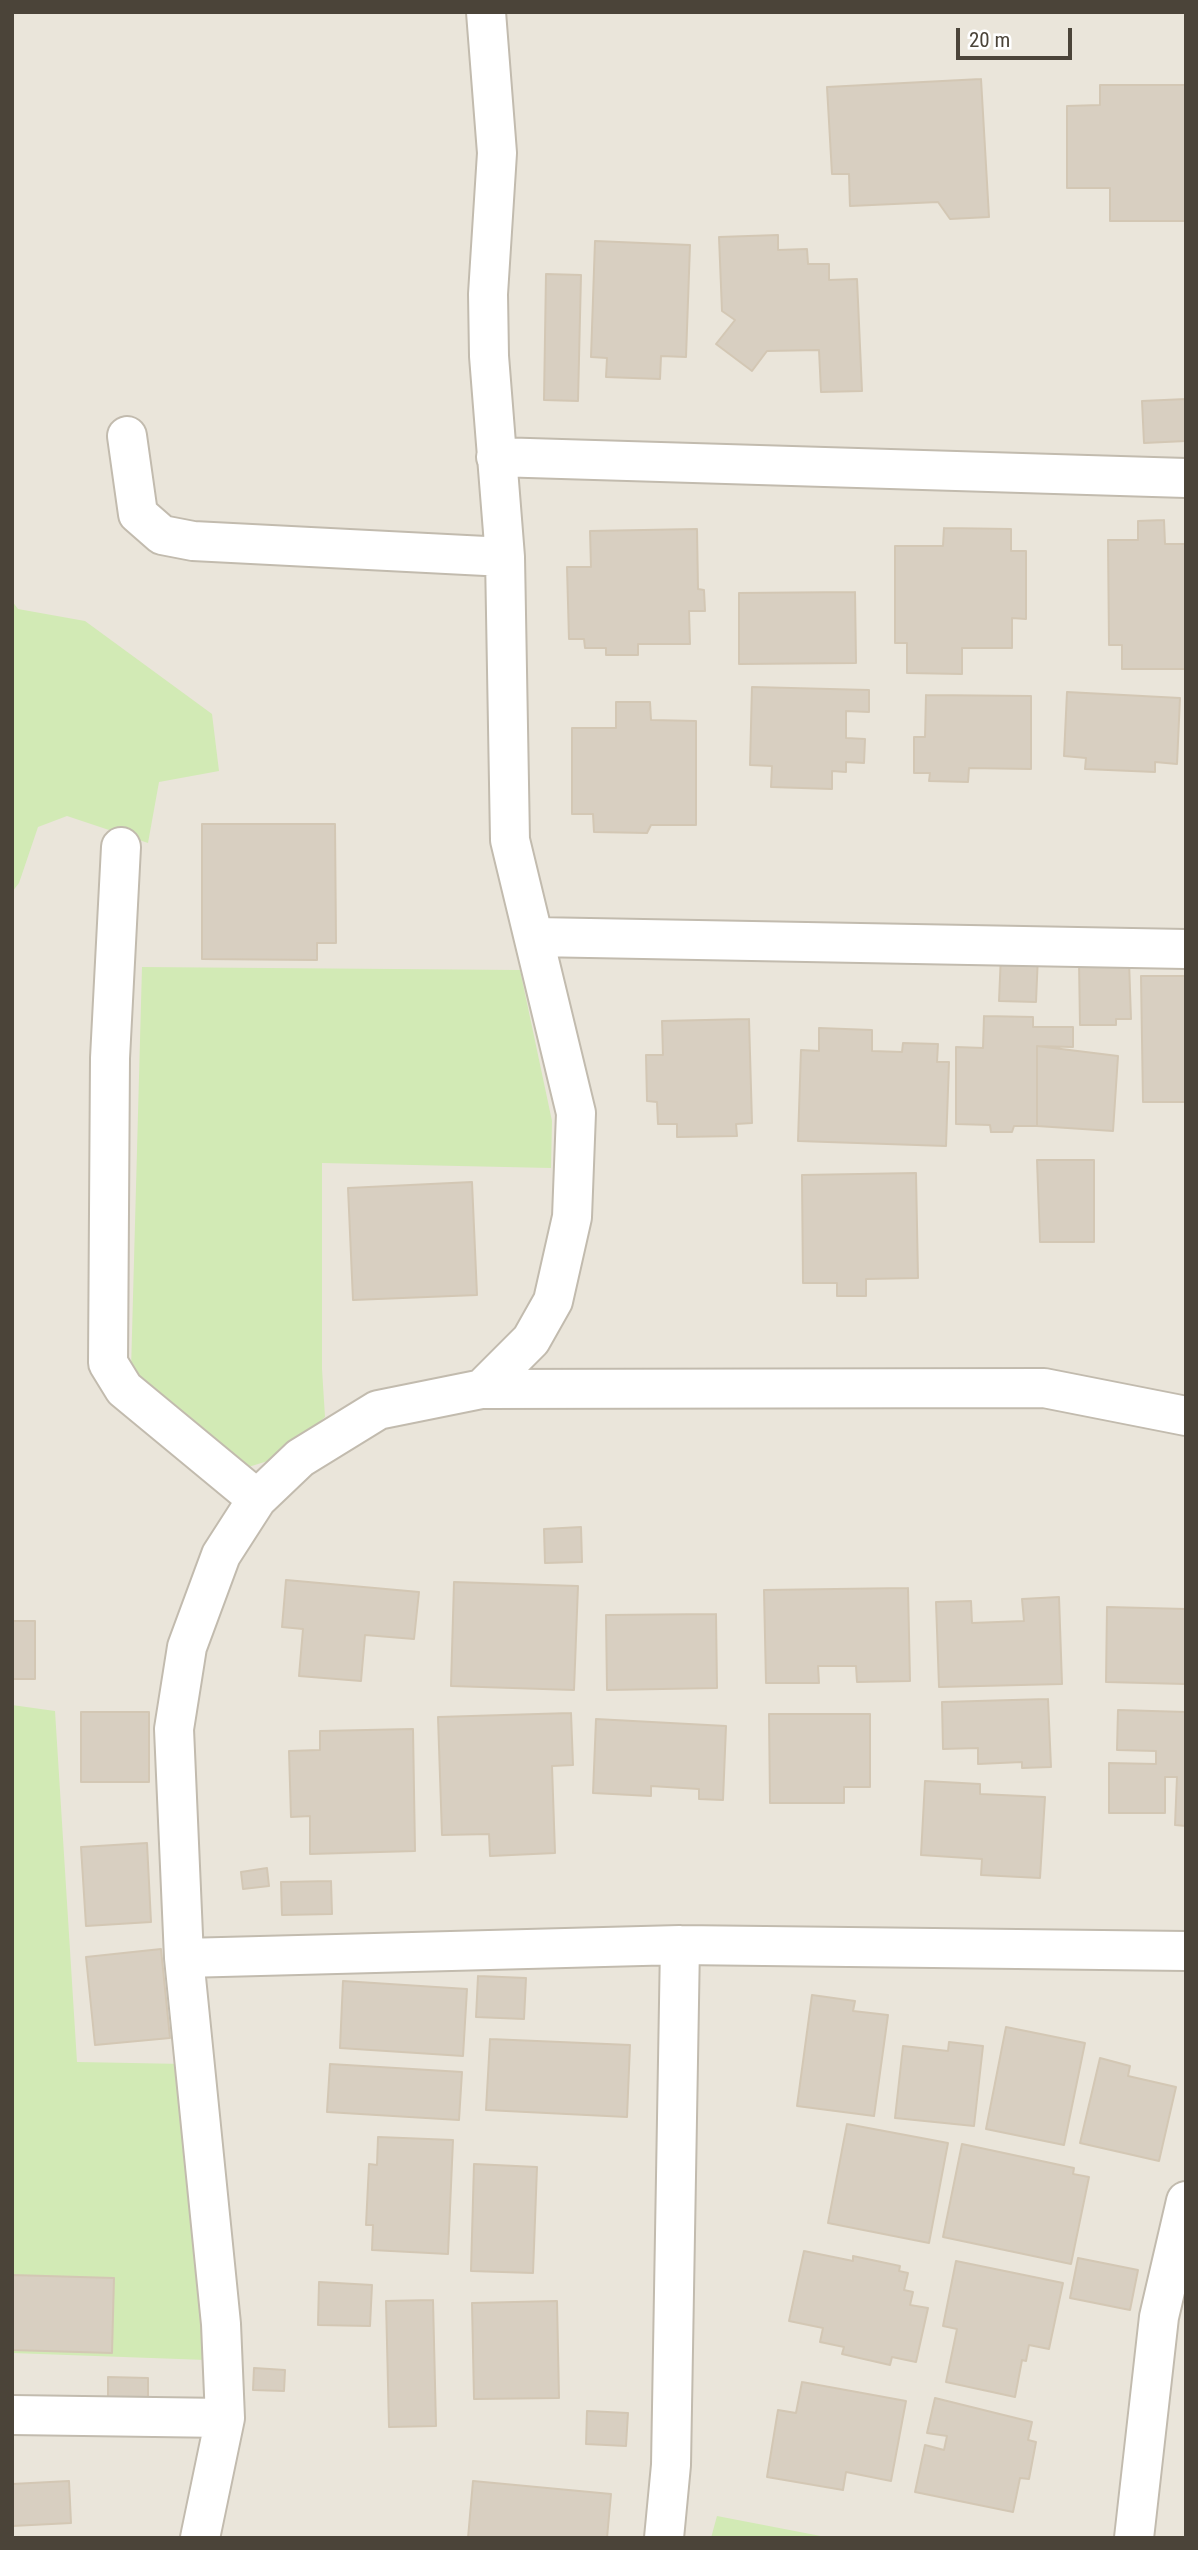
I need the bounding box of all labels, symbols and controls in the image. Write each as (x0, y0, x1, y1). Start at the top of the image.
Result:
scale bar (960, 14, 1076, 58)
text: 20 m (969, 28, 1010, 52)

